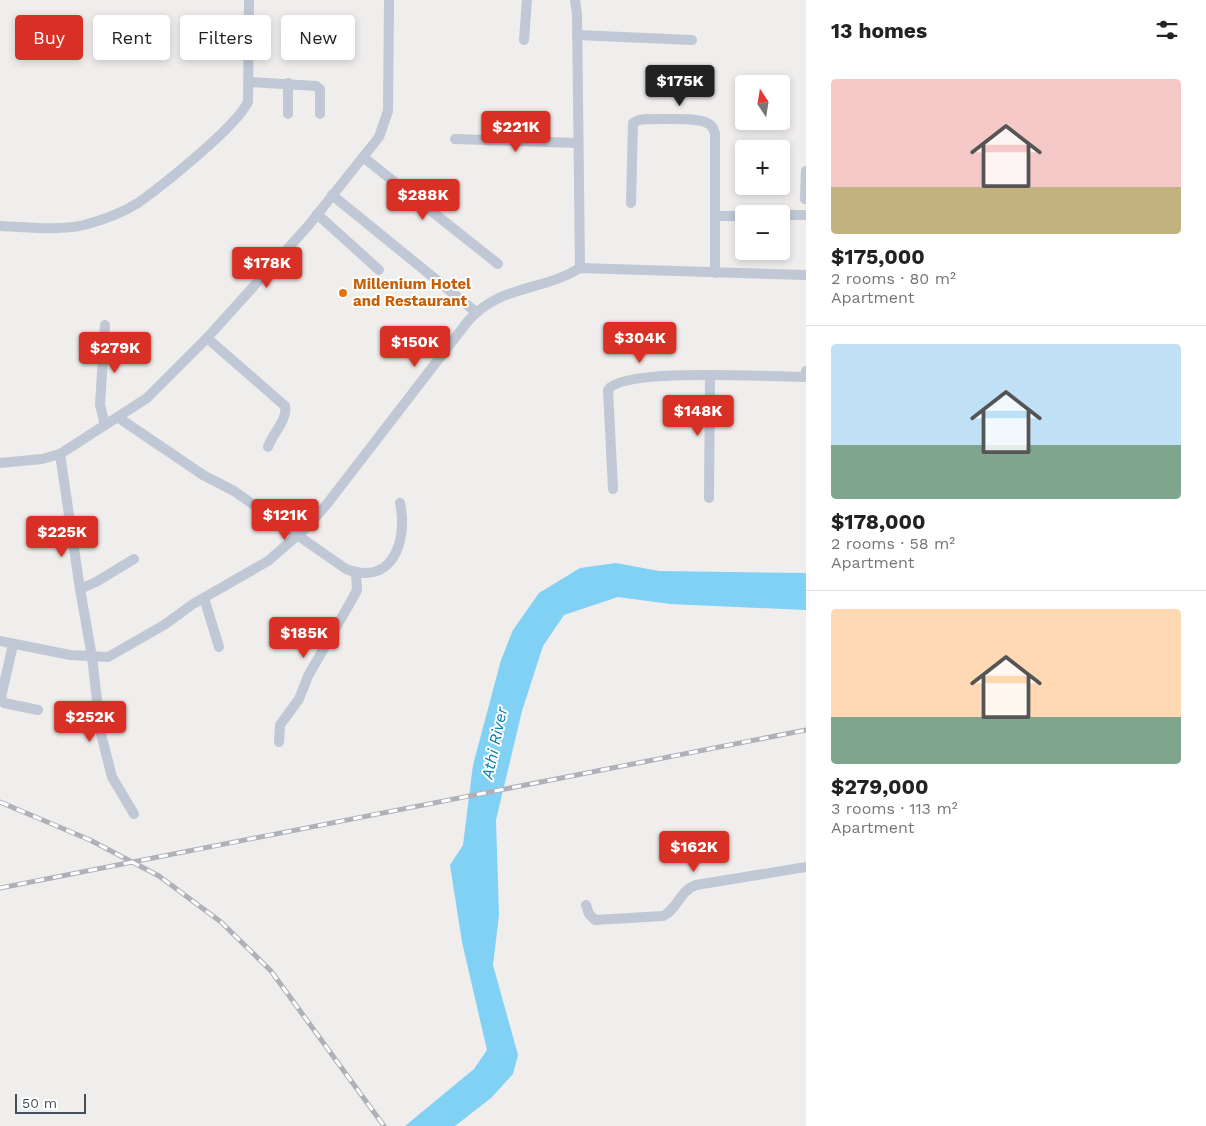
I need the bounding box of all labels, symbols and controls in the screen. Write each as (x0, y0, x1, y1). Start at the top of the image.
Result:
chip: Buy (15, 15, 83, 60)
chip: Rent (93, 15, 170, 60)
chip: Filters (180, 15, 271, 60)
chip: New (281, 15, 355, 60)
icon: filters (1153, 16, 1181, 44)
text: 13 homes (831, 18, 927, 43)
pin: $175K (645, 64, 715, 107)
text: $175K (656, 71, 704, 90)
north arrow (735, 75, 790, 130)
map controls (735, 75, 790, 260)
pin: $221K (481, 110, 551, 153)
icon: home (961, 111, 1051, 201)
text: $221K (492, 117, 540, 136)
button: + (735, 140, 790, 195)
pin: $288K (388, 178, 458, 221)
text: $288K (398, 185, 448, 204)
button: − (735, 205, 790, 260)
text: $175,000 (831, 244, 925, 269)
pin: $178K (232, 246, 302, 289)
text: $178K (243, 253, 291, 272)
text: 2 rooms · 80 m² (831, 269, 956, 288)
place label: Millenium Hotel and Restaurant (353, 275, 471, 310)
marker: Millenium Hotel and Restaurant (337, 287, 349, 299)
text: Apartment (831, 288, 914, 307)
pin: $304K (605, 322, 675, 364)
pin: $150K (380, 326, 450, 368)
text: $304K (614, 328, 666, 347)
pin: $279K (80, 332, 150, 374)
text: $150K (391, 332, 439, 351)
text: $279K (90, 338, 140, 357)
icon: home (961, 377, 1051, 467)
pin: $148K (663, 394, 733, 437)
text: $148K (674, 401, 722, 420)
pin: $121K (250, 498, 320, 541)
text: $121K (263, 505, 307, 524)
text: $178,000 (831, 509, 926, 534)
pin: $225K (27, 516, 97, 558)
text: $225K (37, 522, 87, 541)
text: 2 rooms · 58 m² (831, 534, 955, 553)
text: Apartment (831, 553, 914, 572)
pin: $185K (269, 616, 339, 659)
text: $185K (280, 623, 328, 642)
icon: home (961, 642, 1051, 732)
pin: $252K (55, 700, 125, 743)
water label: Athi River (477, 705, 512, 782)
text: $252K (65, 707, 115, 726)
text: $279,000 (831, 774, 929, 799)
text: 3 rooms · 113 m² (831, 799, 958, 818)
text: Apartment (831, 818, 914, 837)
pin: $162K (659, 830, 729, 873)
text: $162K (670, 837, 718, 856)
scale bar (15, 1091, 86, 1114)
text: 50 m (22, 1095, 57, 1111)

